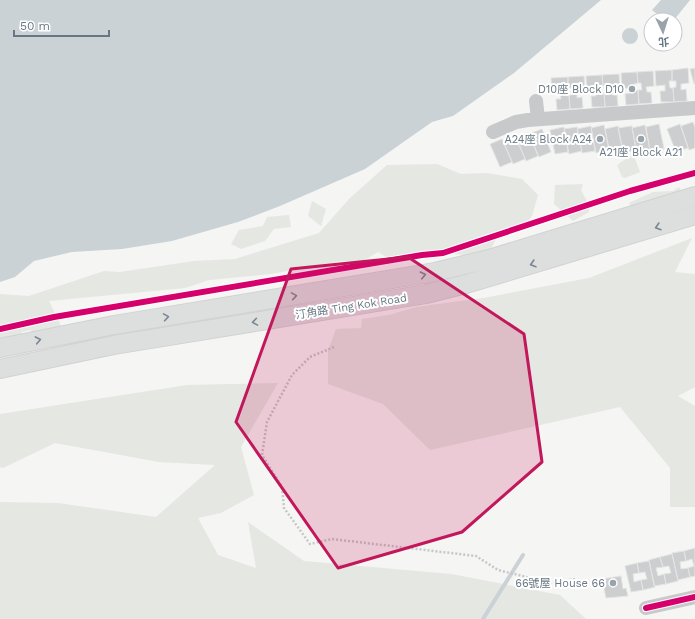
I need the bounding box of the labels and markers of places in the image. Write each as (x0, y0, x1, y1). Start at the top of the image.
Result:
place label: D10座 Block D10 (538, 83, 624, 96)
marker: D10座 Block D10 (627, 84, 637, 94)
place label: A24座 Block A24 (505, 133, 592, 146)
marker: A24座 Block A24 (595, 134, 605, 144)
marker: A21座 Block A21 (636, 134, 646, 144)
place label: A21座 Block A21 (599, 146, 683, 159)
place label: 66號屋 House 66 (515, 577, 605, 590)
marker: 66號屋 House 66 (608, 578, 618, 588)

